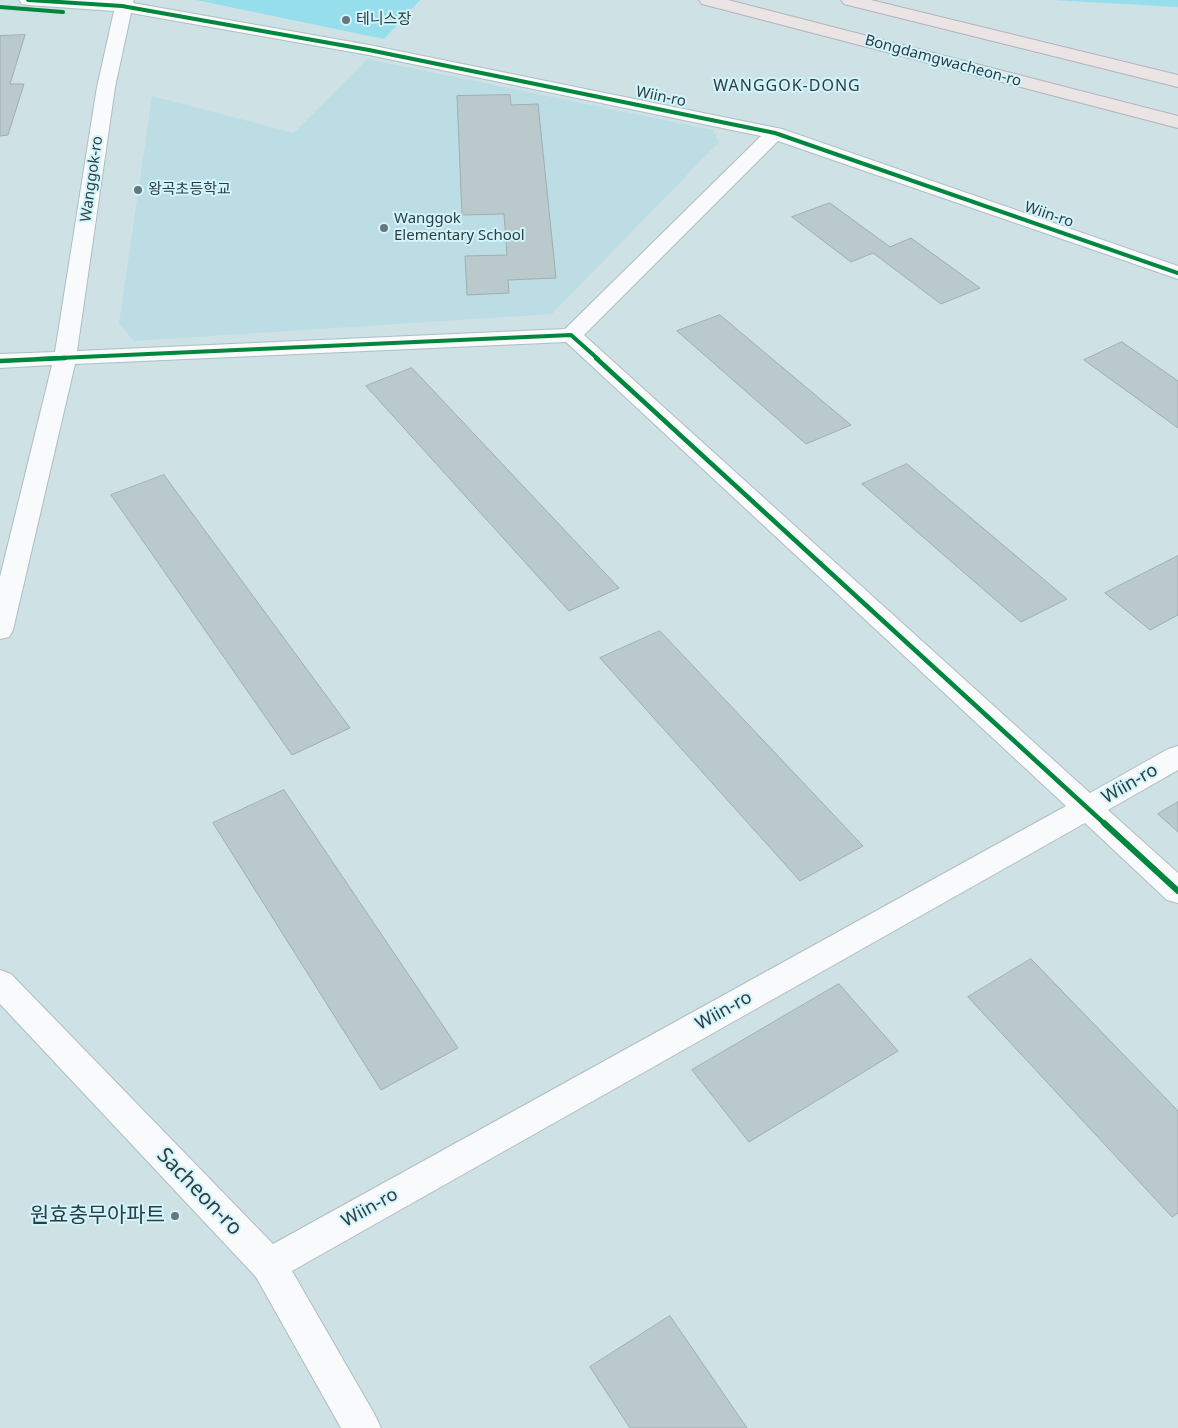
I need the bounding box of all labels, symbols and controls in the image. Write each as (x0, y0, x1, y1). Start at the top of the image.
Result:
place label: 테니스장 (356, 11, 411, 29)
marker: 테니스장 (340, 14, 352, 26)
street label: Bongdamgwacheon-ro (863, 31, 1023, 91)
district label: WANGGOK-DONG (712, 76, 862, 96)
street label: Wiin-ro (634, 83, 688, 111)
street label: Wanggok-ro (77, 135, 107, 223)
place label: 왕곡초등학교 (148, 181, 231, 199)
marker: 왕곡초등학교 (132, 184, 144, 196)
street label: Wiin-ro (1022, 198, 1076, 232)
place label: Wanggok Elementary School (394, 210, 525, 245)
marker: Wanggok Elementary School (378, 222, 390, 234)
street label: Wiin-ro (1098, 759, 1162, 809)
street label: Wiin-ro (692, 987, 756, 1035)
street label: Sacheon-ro (151, 1143, 247, 1241)
street label: Wiin-ro (338, 1184, 402, 1232)
place label: 원효충무아파트 (30, 1203, 165, 1229)
marker: 원효충무아파트 (169, 1210, 181, 1222)

